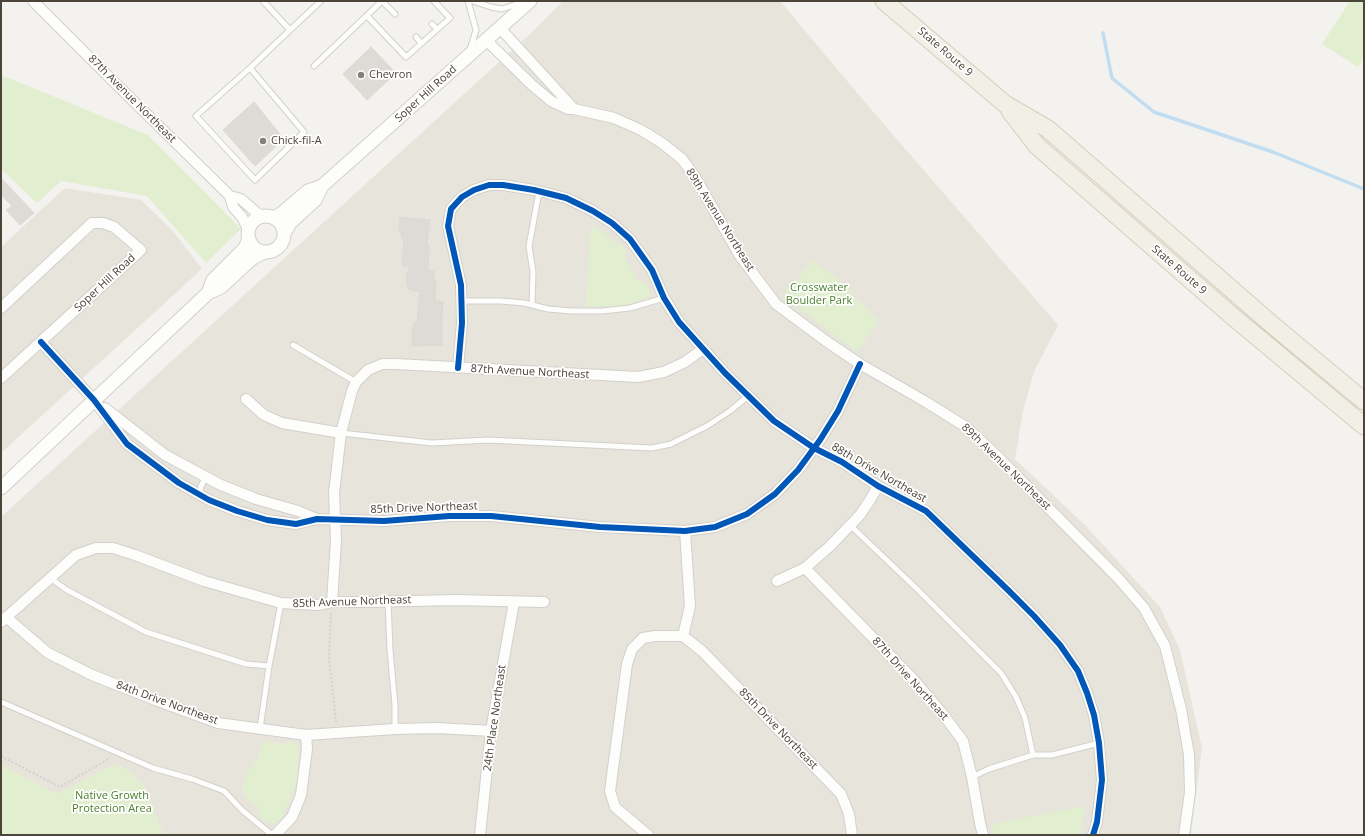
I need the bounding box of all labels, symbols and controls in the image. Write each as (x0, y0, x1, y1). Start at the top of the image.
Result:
street label: State Route 9 (915, 25, 975, 79)
street label: 87th Avenue Northeast (85, 52, 179, 146)
street label: Soper Hill Road (392, 63, 460, 125)
place label: Chevron (369, 68, 412, 82)
marker: Chevron (356, 70, 366, 80)
place label: Chick-fil-A (271, 134, 322, 148)
marker: Chick-fil-A (258, 136, 268, 146)
street label: 89th Avenue Northeast (683, 166, 757, 274)
street label: State Route 9 (1149, 243, 1209, 297)
street label: Soper Hill Road (72, 251, 138, 315)
park label: Crosswater Boulder Park (786, 281, 852, 307)
street label: 87th Avenue Northeast (470, 362, 590, 382)
street label: 89th Avenue Northeast (959, 421, 1053, 513)
street label: 88th Drive Northeast (829, 440, 929, 506)
street label: 85th Drive Northeast (370, 500, 478, 516)
street label: 85th Avenue Northeast (292, 593, 412, 611)
street label: 87th Drive Northeast (869, 635, 951, 723)
street label: 24th Place Northeast (481, 664, 509, 772)
street label: 84th Drive Northeast (114, 678, 220, 728)
street label: 85th Drive Northeast (736, 686, 820, 772)
park label: Native Growth Protection Area (72, 789, 152, 815)

